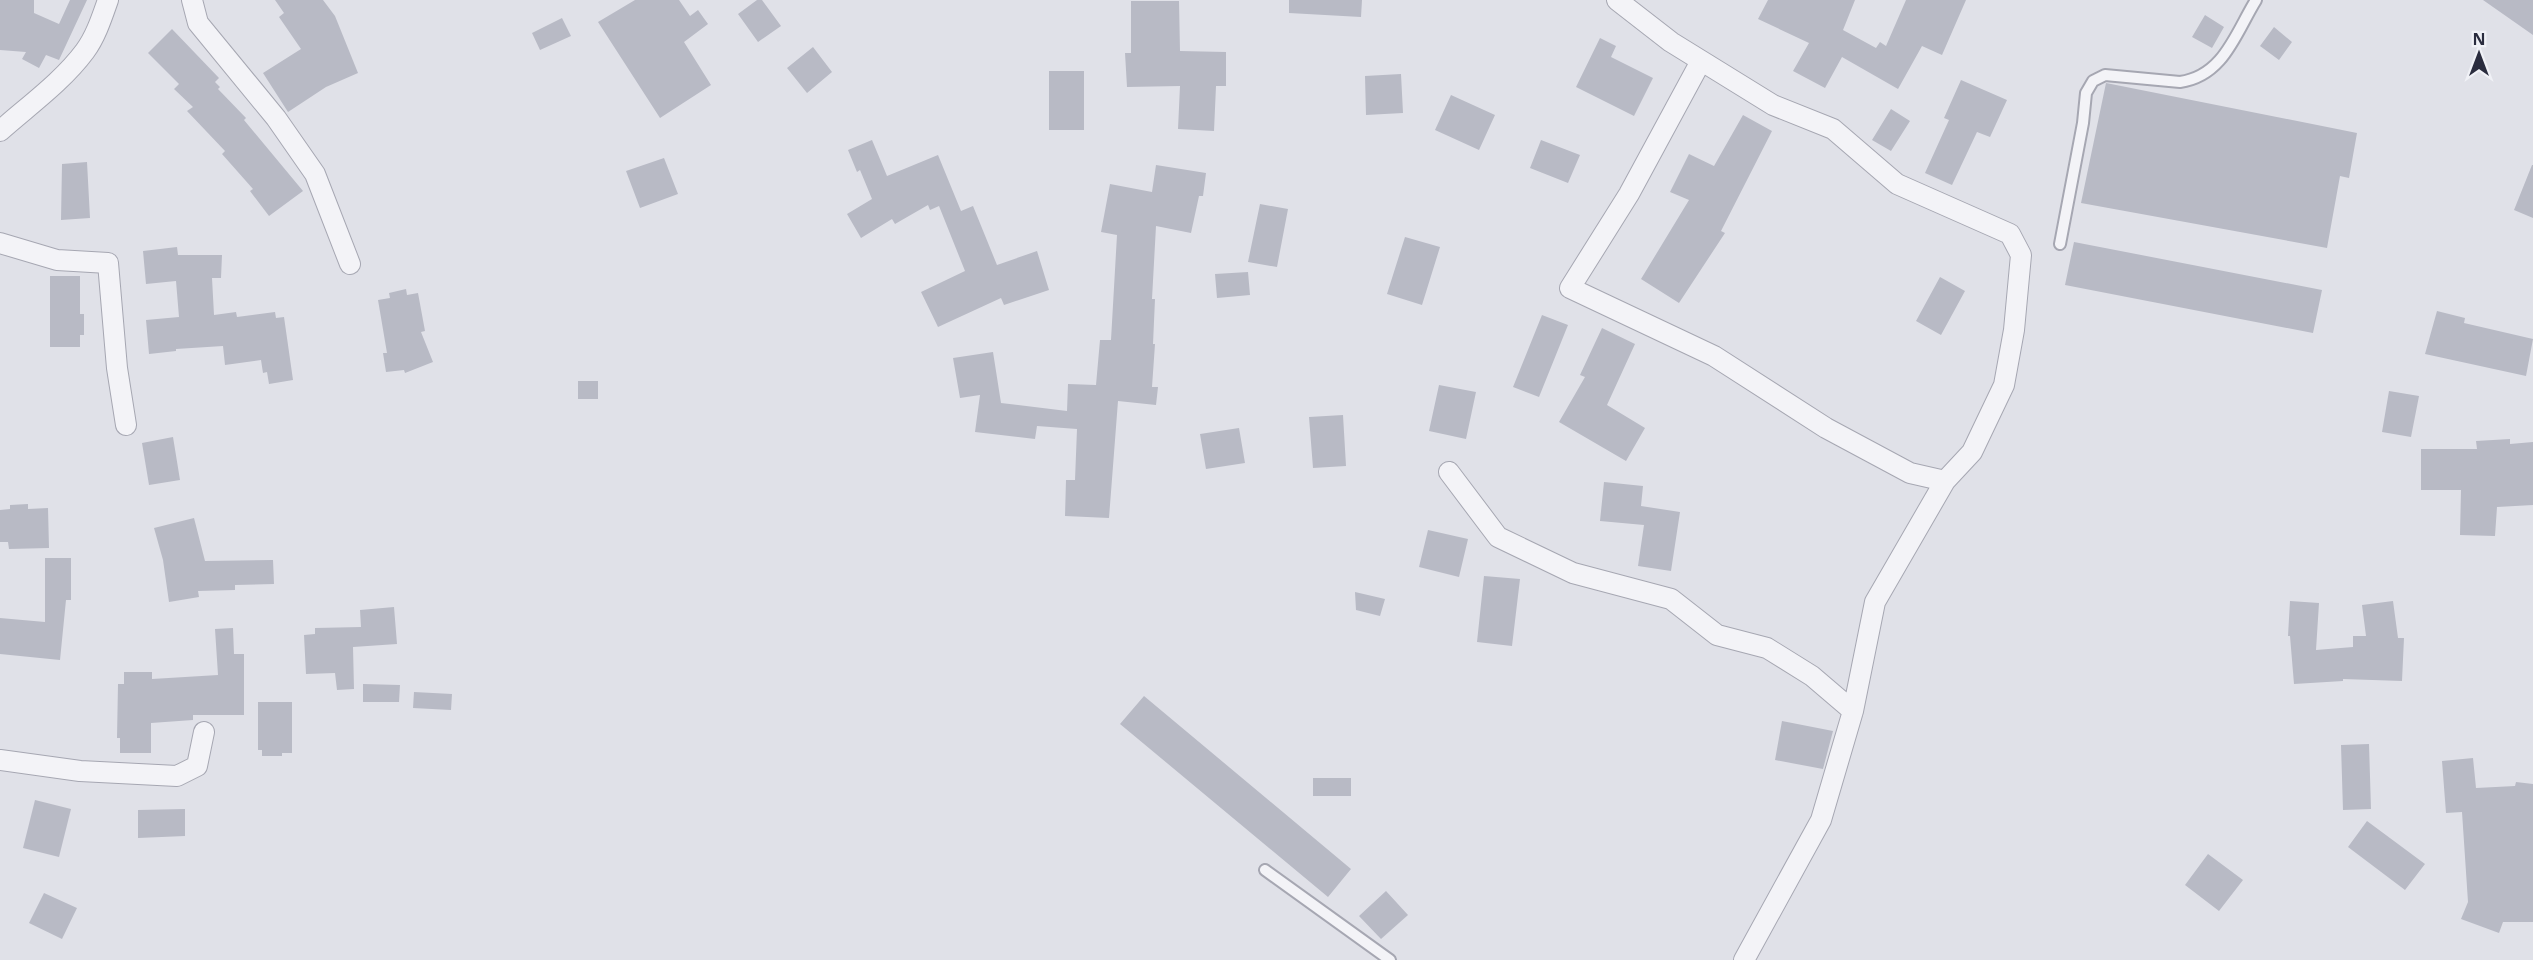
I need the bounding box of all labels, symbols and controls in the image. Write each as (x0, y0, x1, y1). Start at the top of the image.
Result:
north arrow (2449, 24, 2509, 84)
text: N (2472, 28, 2486, 50)

